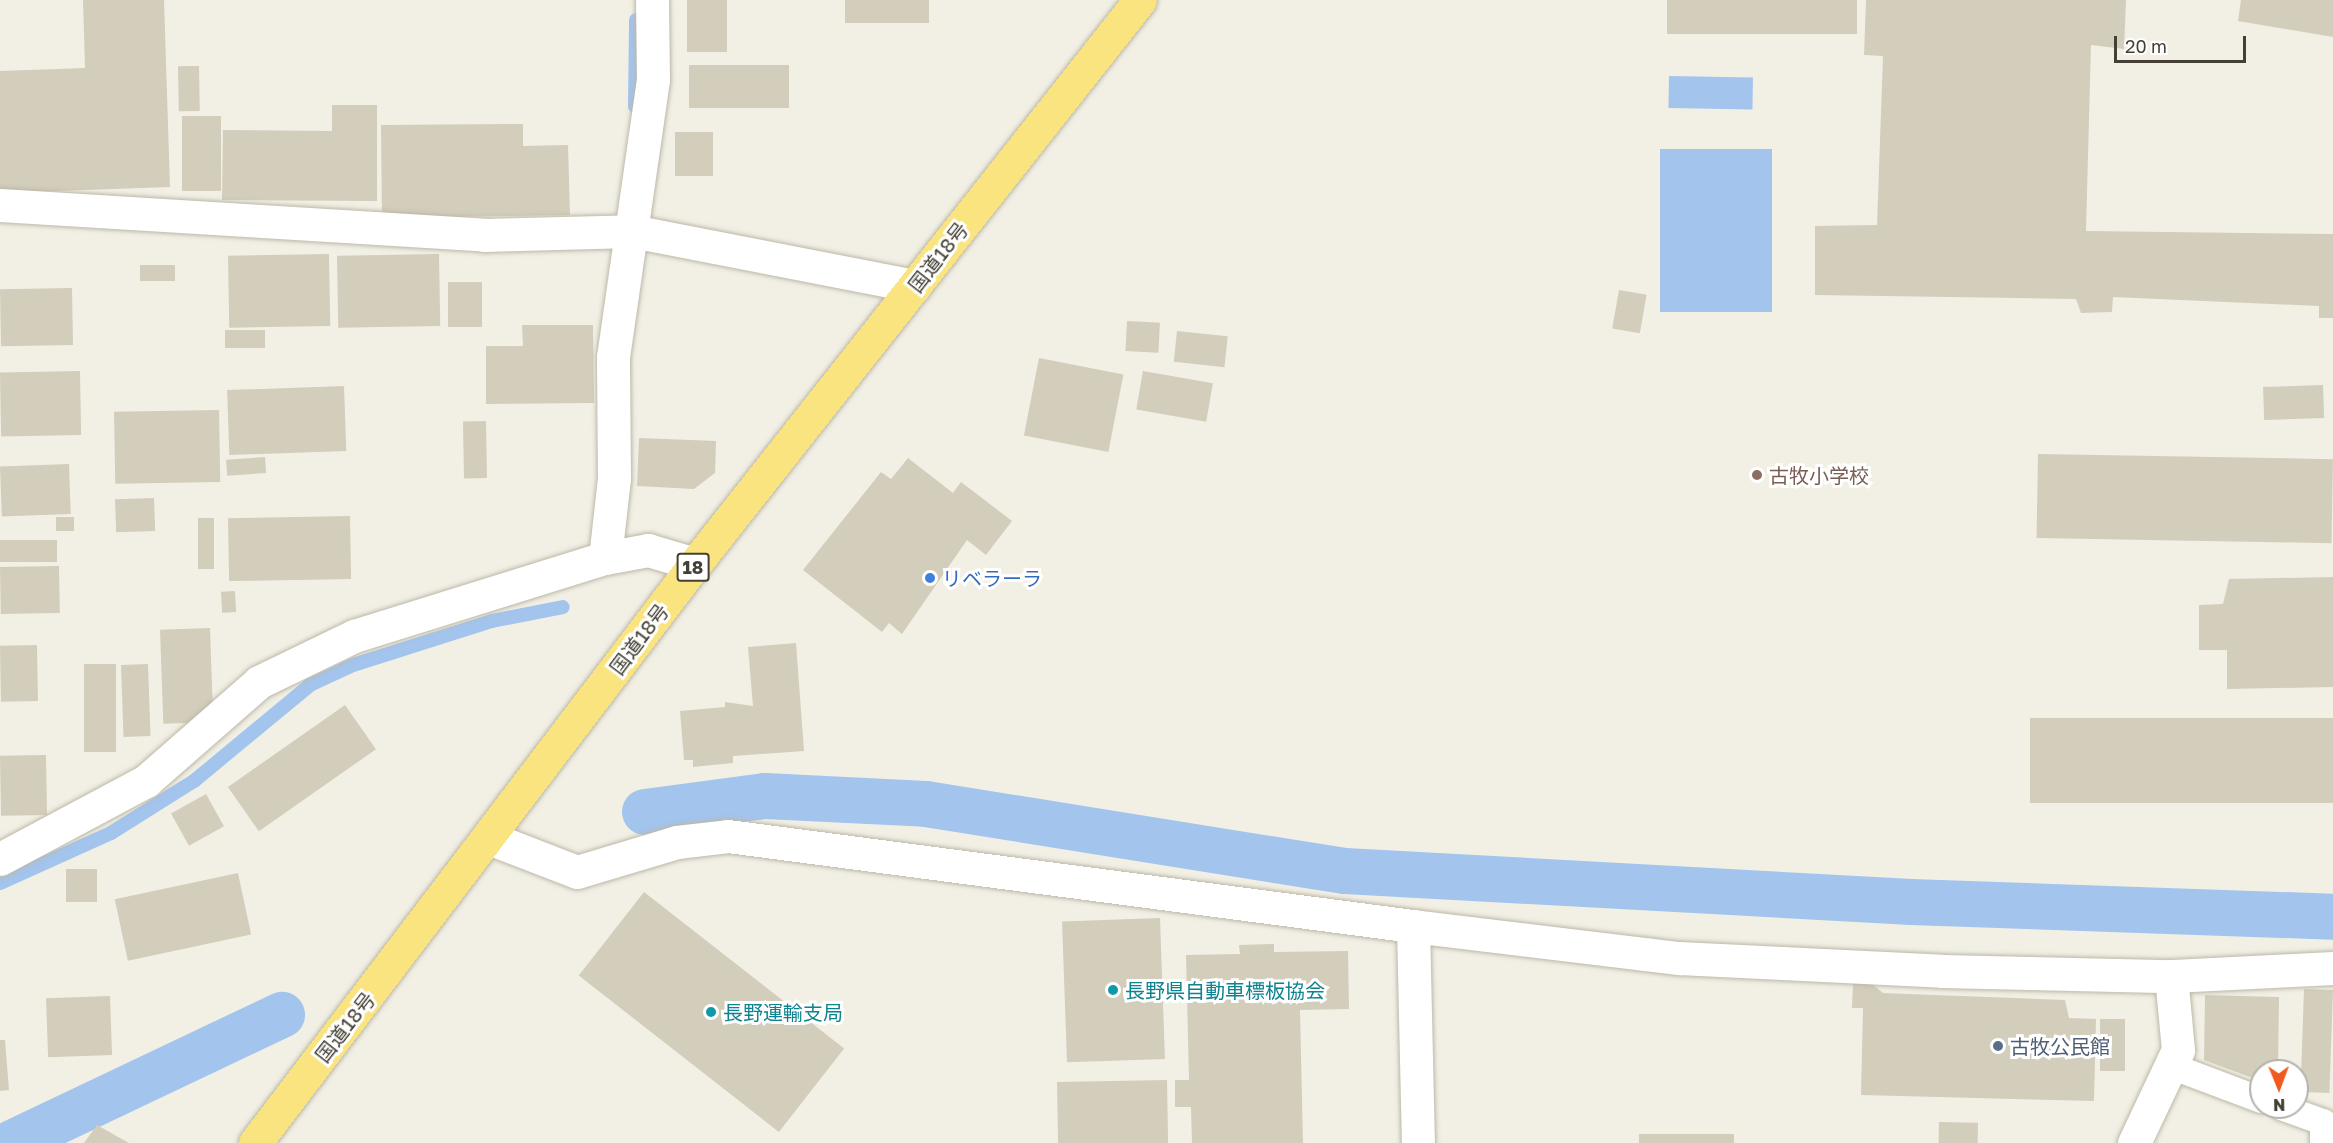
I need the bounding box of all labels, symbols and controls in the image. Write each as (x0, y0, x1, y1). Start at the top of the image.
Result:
scale bar (2117, 24, 2249, 62)
text: 20 m (2125, 35, 2167, 57)
street label: 国道18号 (903, 217, 973, 297)
place label: 古牧小学校 (1769, 463, 1869, 487)
marker: 古牧小学校 (1750, 468, 1764, 482)
road number: 18 (676, 552, 710, 582)
place label: リベラーラ (942, 566, 1042, 590)
marker: リベラーラ (923, 571, 937, 585)
street label: 国道18号 (605, 599, 673, 679)
place label: 長野県自動車標板協会 (1125, 978, 1325, 1002)
marker: 長野県自動車標板協会 (1106, 983, 1120, 997)
street label: 国道18号 (310, 987, 380, 1067)
place label: 長野運輸支局 (723, 1000, 843, 1024)
marker: 長野運輸支局 (704, 1005, 718, 1019)
place label: 古牧公民館 (2010, 1034, 2110, 1058)
marker: 古牧公民館 (1991, 1039, 2005, 1053)
north arrow (2249, 1059, 2309, 1119)
text: N (2273, 1095, 2286, 1115)

